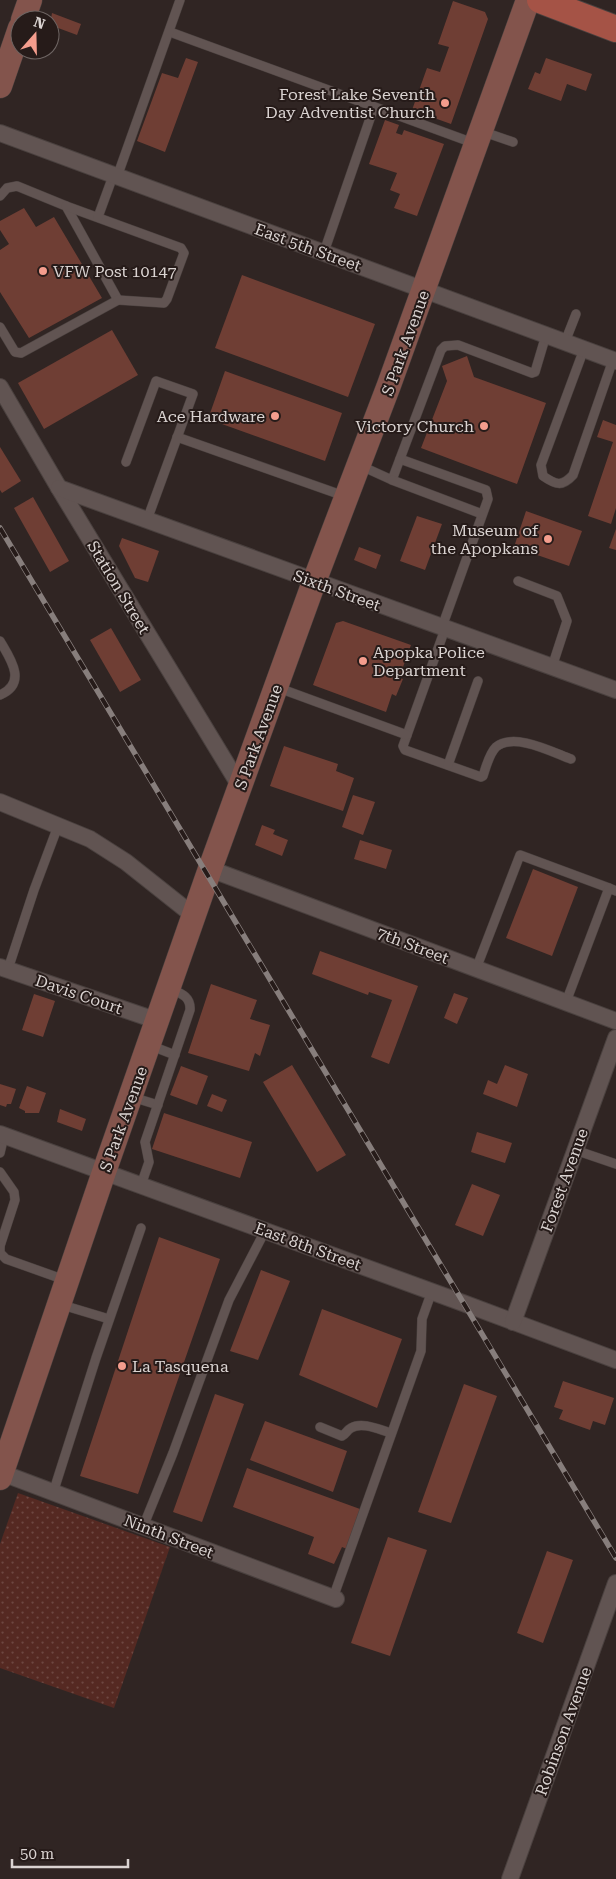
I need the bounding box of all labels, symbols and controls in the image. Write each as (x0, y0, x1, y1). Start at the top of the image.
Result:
north arrow (10, 10, 60, 60)
text: N (32, 13, 47, 32)
place label: Forest Lake Seventh Day Adventist Church (265, 85, 435, 122)
marker: Forest Lake Seventh Day Adventist Church (439, 97, 451, 109)
street label: East 5th Street (252, 219, 364, 276)
place label: VFW Post 10147 (53, 262, 176, 281)
marker: VFW Post 10147 (37, 265, 49, 277)
street label: S Park Avenue (378, 288, 433, 398)
place label: Ace Hardware (157, 407, 265, 426)
marker: Ace Hardware (269, 410, 281, 422)
place label: Victory Church (355, 417, 474, 436)
marker: Victory Church (478, 420, 490, 432)
place label: Museum of the Apopkans (431, 521, 539, 558)
marker: Museum of the Apopkans (542, 533, 554, 545)
street label: Station Street (83, 537, 154, 637)
street label: Sixth Street (291, 566, 383, 615)
place label: Apopka Police Department (373, 643, 485, 680)
marker: Apopka Police Department (357, 655, 369, 667)
street label: S Park Avenue (231, 682, 286, 792)
street label: 7th Street (374, 923, 451, 968)
street label: Davis Court (33, 971, 125, 1018)
street label: S Park Avenue (96, 1064, 151, 1174)
street label: Forest Avenue (537, 1126, 592, 1235)
street label: East 8th Street (252, 1218, 364, 1275)
place label: La Tasquena (132, 1357, 229, 1376)
marker: La Tasquena (116, 1360, 128, 1372)
street label: Ninth Street (121, 1511, 216, 1562)
street label: Robinson Avenue (531, 1664, 596, 1798)
scale bar (12, 1836, 129, 1868)
text: 50 m (20, 1845, 55, 1863)

